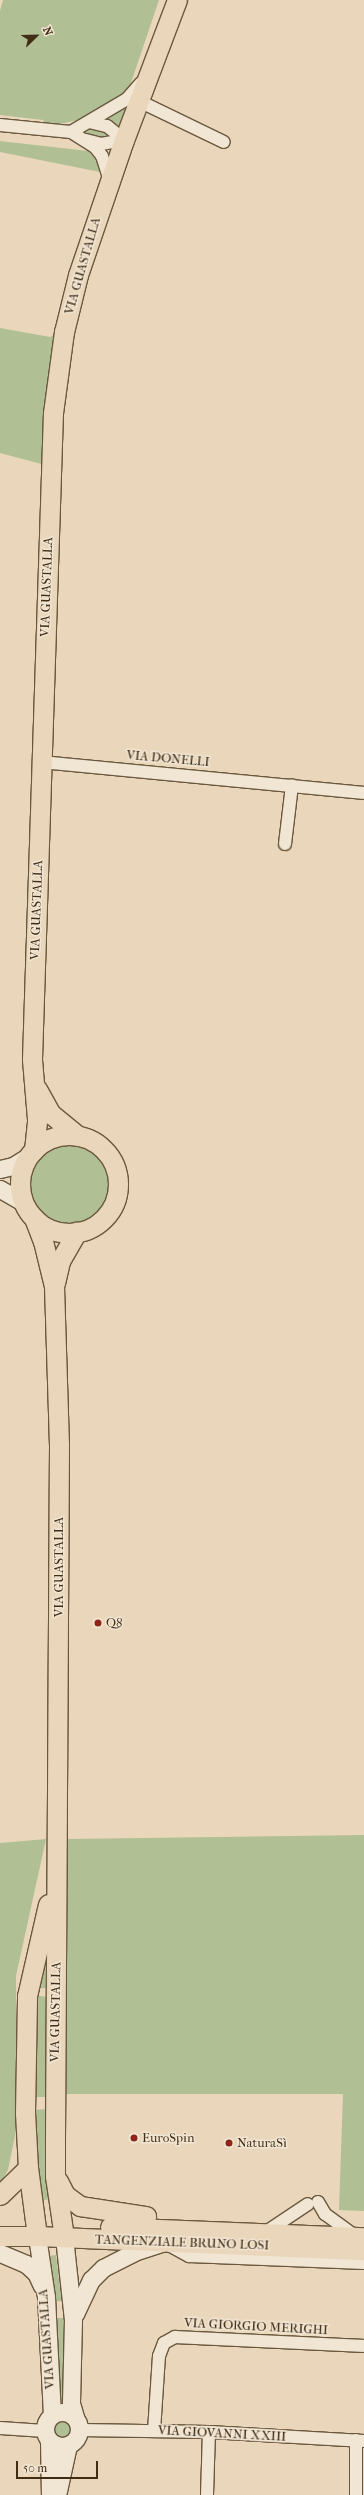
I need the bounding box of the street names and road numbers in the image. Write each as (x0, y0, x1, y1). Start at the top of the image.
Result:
street label: VIA GUASTALLA (62, 216, 104, 316)
street label: VIA GUASTALLA (37, 537, 57, 637)
street label: VIA DONELLI (126, 748, 210, 770)
street label: VIA GUASTALLA (27, 860, 47, 960)
street label: VIA GUASTALLA (51, 1517, 67, 1617)
street label: VIA GUASTALLA (47, 1962, 65, 2062)
street label: TANGENZIALE BRUNO LOSI (94, 2232, 270, 2254)
street label: VIA GUASTALLA (36, 2288, 58, 2390)
street label: VIA GIORGIO MERIGHI (184, 2315, 328, 2339)
street label: VIA GIOVANNI XXIII (158, 2423, 286, 2445)

